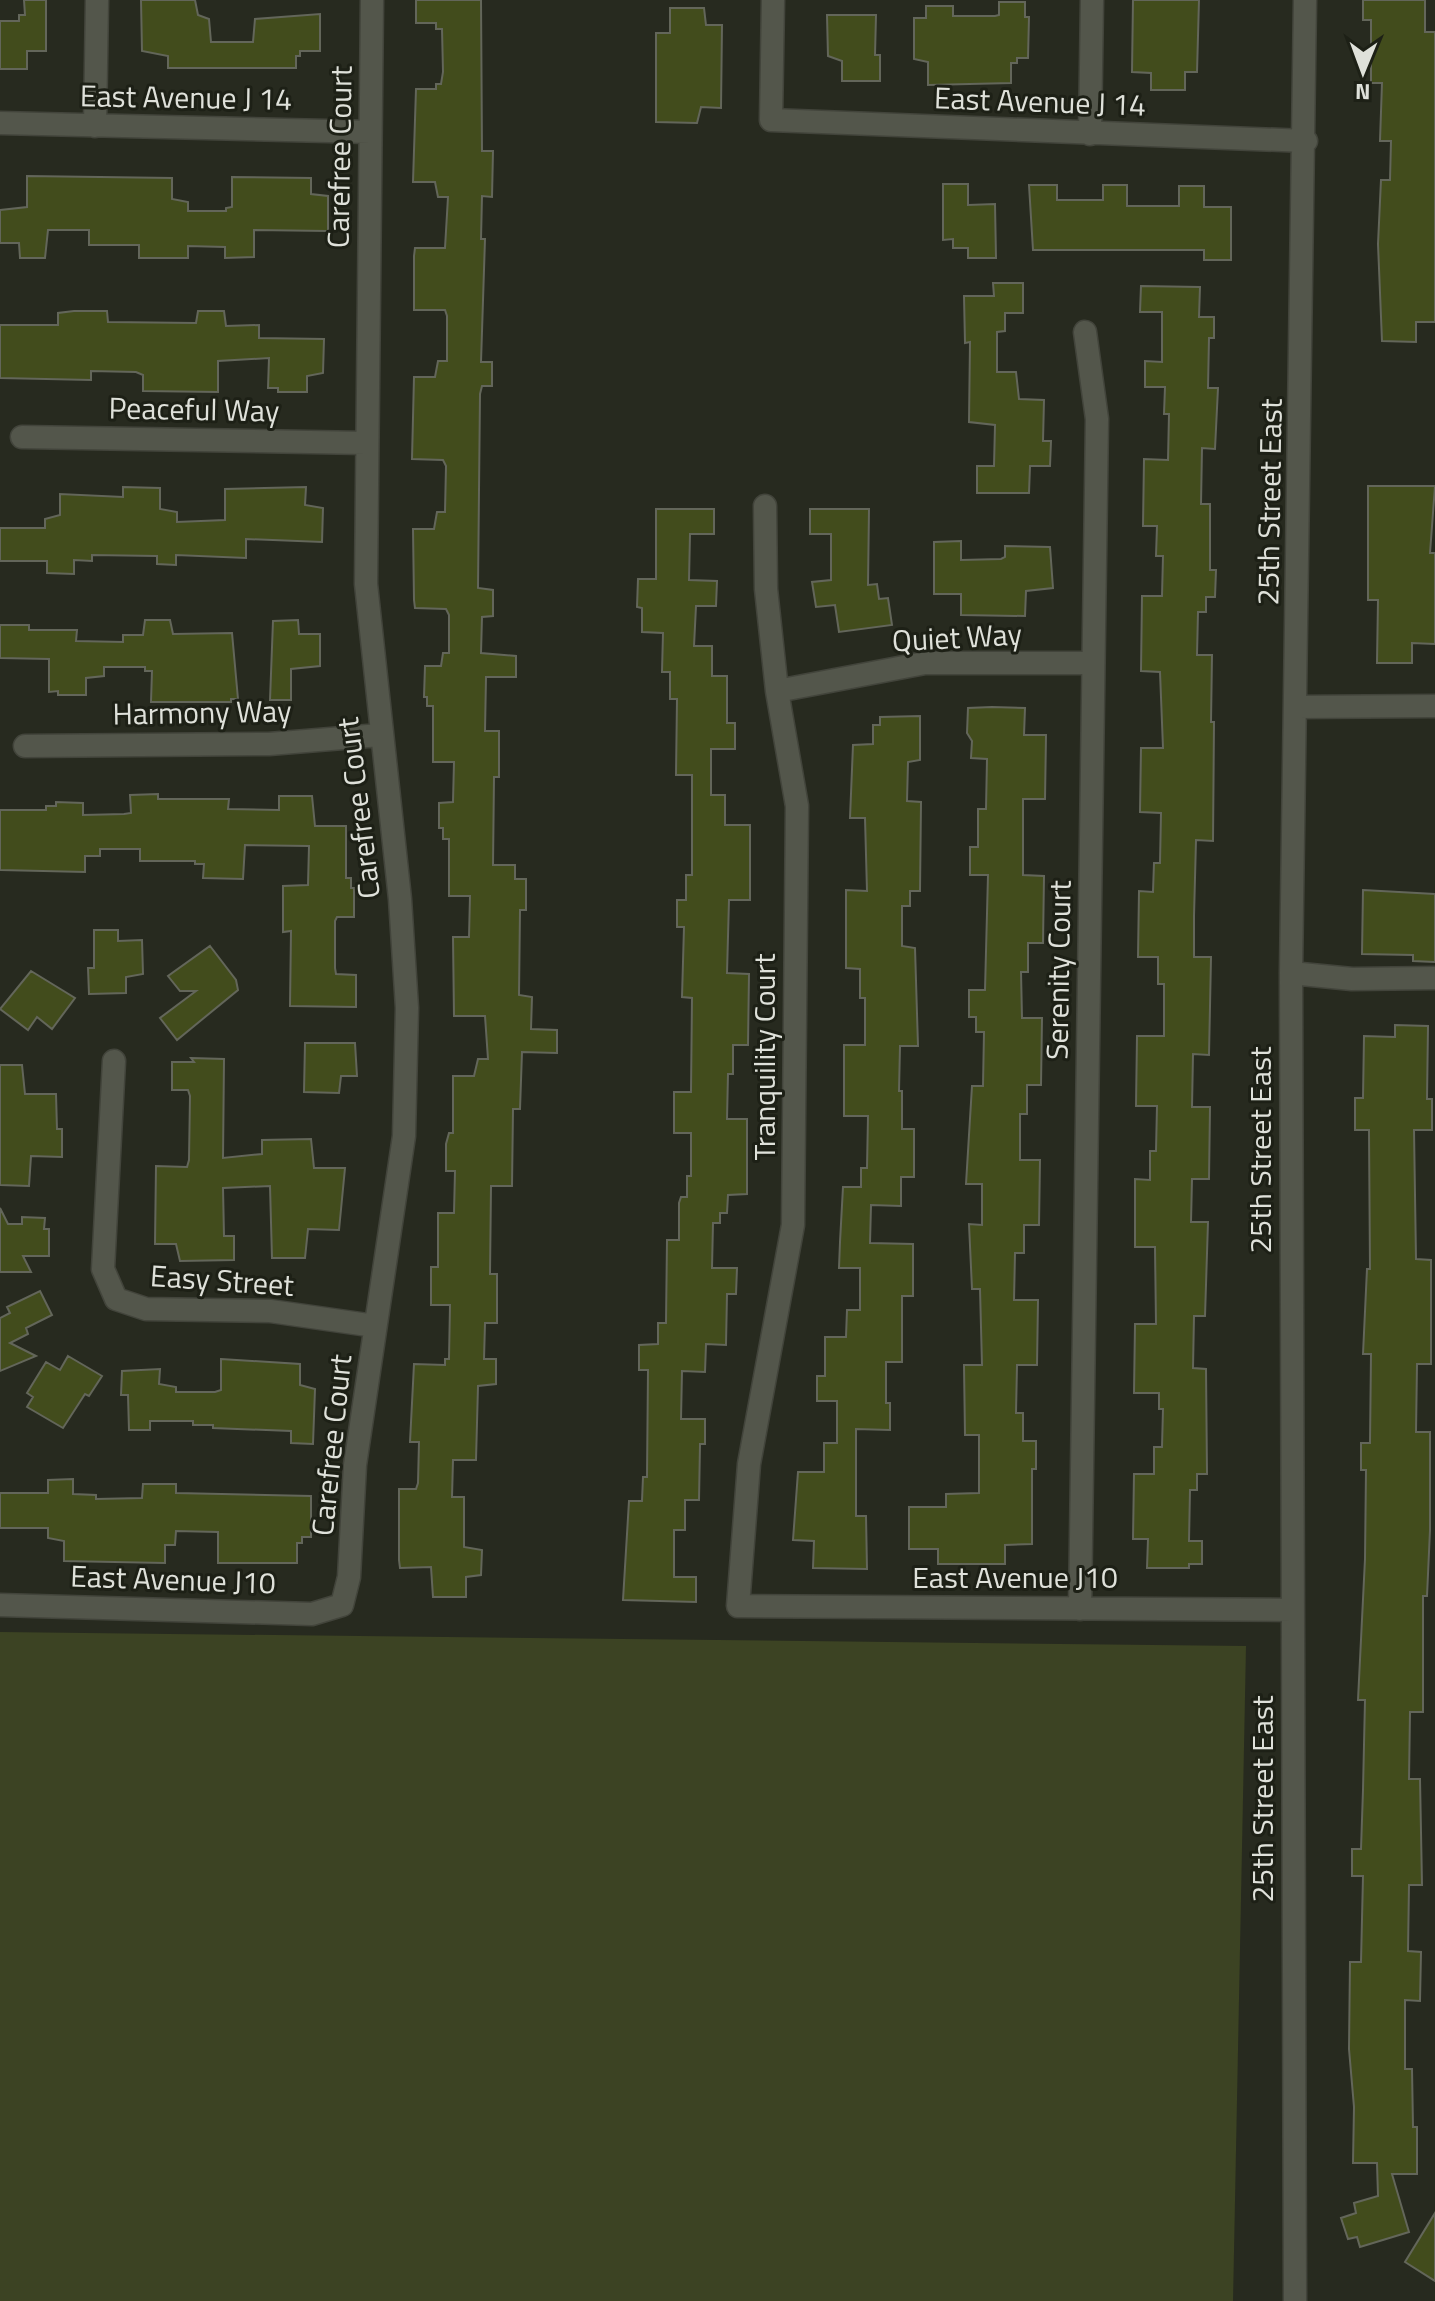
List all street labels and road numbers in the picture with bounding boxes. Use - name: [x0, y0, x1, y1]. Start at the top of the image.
- street label: Carefree Court: [314, 65, 364, 248]
- street label: East Avenue J 14: [80, 72, 292, 122]
- street label: East Avenue J 14: [933, 74, 1147, 128]
- street label: Peaceful Way: [108, 385, 280, 433]
- street label: 25th Street East: [1244, 398, 1294, 606]
- street label: Quiet Way: [891, 611, 1023, 663]
- street label: Harmony Way: [112, 687, 292, 737]
- street label: Carefree Court: [324, 714, 392, 901]
- street label: Serenity Court: [1033, 879, 1083, 1060]
- street label: Tranquility Court: [741, 953, 787, 1160]
- street label: 25th Street East: [1237, 1046, 1283, 1253]
- street label: Easy Street: [149, 1252, 296, 1308]
- street label: Carefree Court: [299, 1351, 363, 1538]
- street label: East Avenue J10: [70, 1552, 276, 1606]
- street label: East Avenue J10: [912, 1554, 1118, 1600]
- street label: 25th Street East: [1239, 1695, 1285, 1902]

